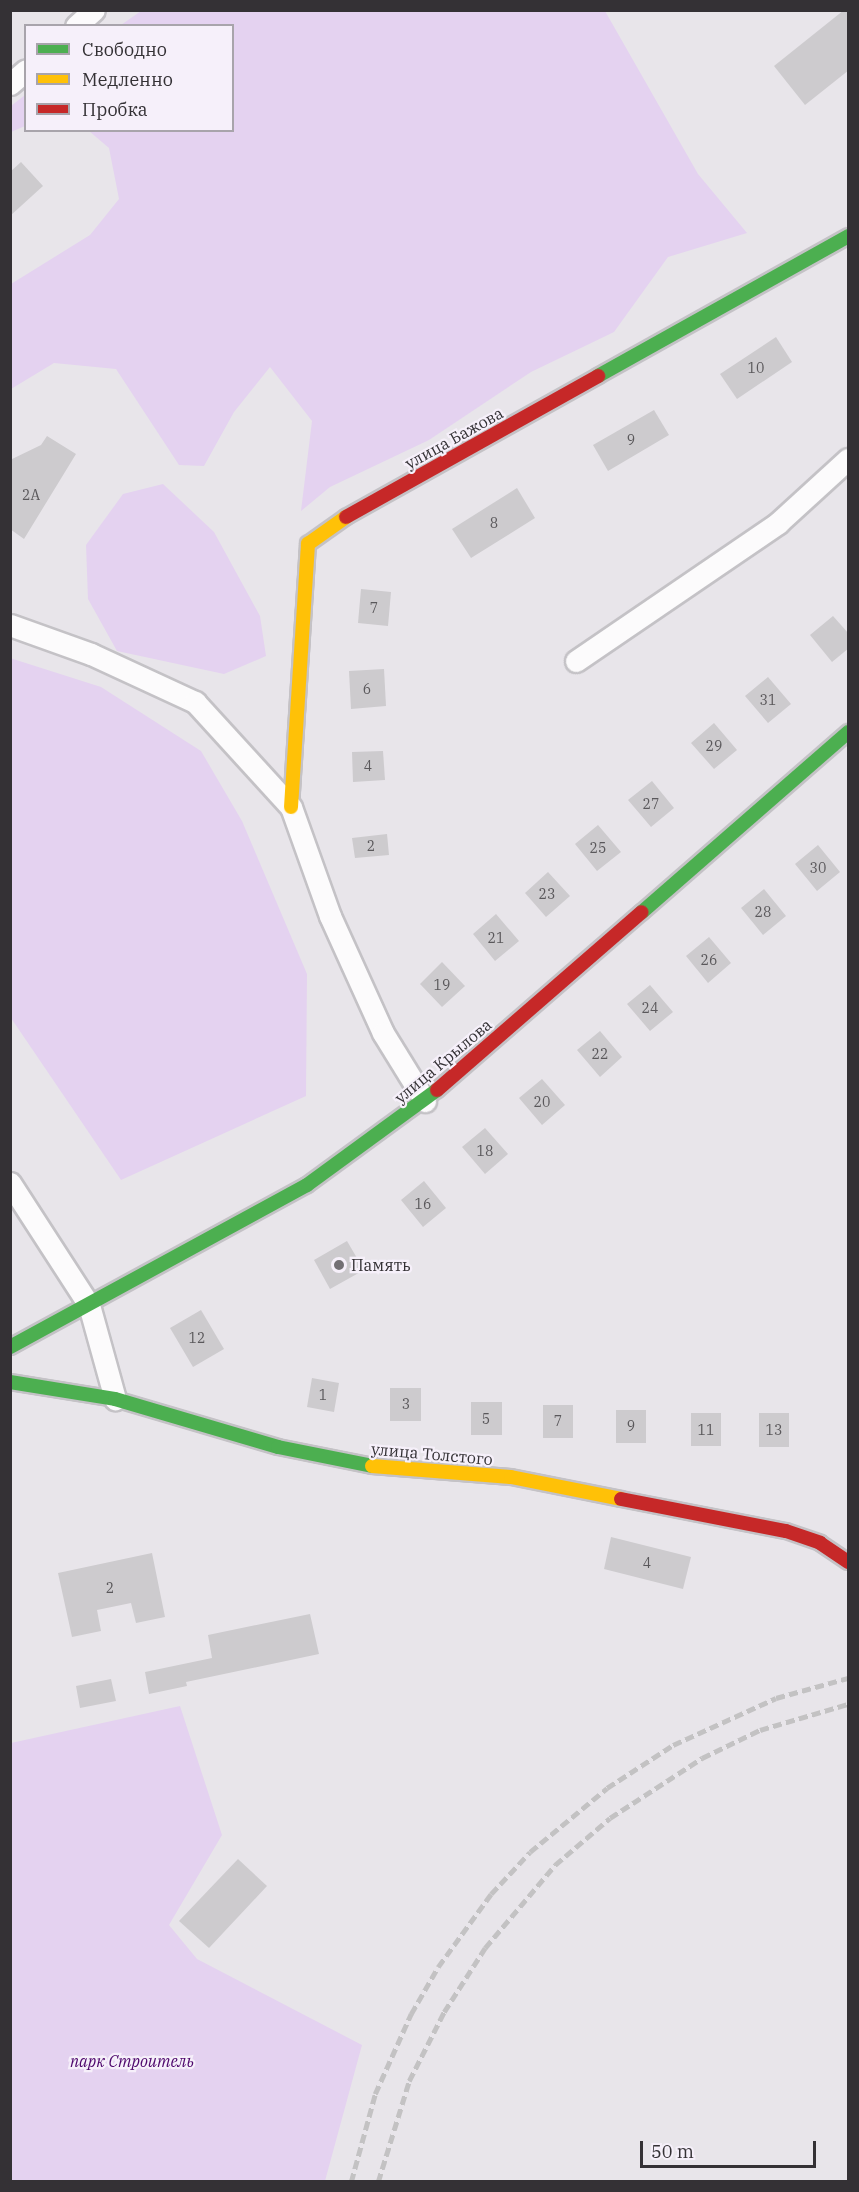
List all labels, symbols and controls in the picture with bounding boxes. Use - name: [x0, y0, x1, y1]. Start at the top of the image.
- legend: [24, 24, 234, 132]
- text: Свободно: [82, 38, 167, 61]
- text: Медленно: [82, 68, 173, 91]
- text: Пробка: [82, 98, 148, 121]
- house number: 10: [748, 360, 764, 376]
- street label: улица Бажова: [402, 403, 506, 473]
- house number: 9: [627, 432, 635, 448]
- house number: 2А: [22, 487, 40, 503]
- house number: 8: [490, 515, 498, 531]
- house number: 7: [370, 600, 378, 616]
- house number: 6: [363, 681, 371, 697]
- house number: 31: [760, 692, 776, 708]
- house number: 29: [706, 738, 722, 754]
- house number: 4: [364, 758, 372, 774]
- house number: 27: [643, 796, 659, 812]
- house number: 2: [367, 838, 375, 854]
- house number: 25: [590, 840, 606, 856]
- house number: 30: [810, 860, 826, 876]
- house number: 23: [539, 886, 555, 902]
- house number: 28: [755, 904, 771, 920]
- house number: 21: [488, 930, 504, 946]
- house number: 26: [701, 952, 717, 968]
- house number: 19: [434, 977, 450, 993]
- house number: 24: [642, 1000, 658, 1016]
- street label: улица Крылова: [390, 1015, 496, 1107]
- house number: 22: [592, 1046, 608, 1062]
- house number: 20: [534, 1094, 550, 1110]
- house number: 18: [477, 1143, 493, 1159]
- house number: 16: [415, 1196, 431, 1212]
- place label: Память: [351, 1255, 411, 1275]
- marker: Память: [332, 1258, 346, 1272]
- house number: 12: [189, 1330, 205, 1346]
- house number: 1: [319, 1387, 327, 1403]
- house number: 3: [402, 1396, 410, 1412]
- house number: 5: [482, 1411, 490, 1427]
- house number: 7: [554, 1413, 562, 1429]
- house number: 9: [627, 1418, 635, 1434]
- house number: 11: [698, 1422, 714, 1438]
- house number: 13: [766, 1422, 782, 1438]
- street label: улица Толстого: [370, 1439, 494, 1469]
- house number: 4: [643, 1555, 651, 1571]
- house number: 2: [106, 1580, 114, 1596]
- park label: парк Строитель: [70, 2051, 194, 2071]
- scale bar: [643, 2129, 818, 2167]
- text: 50 m: [651, 2140, 694, 2163]

